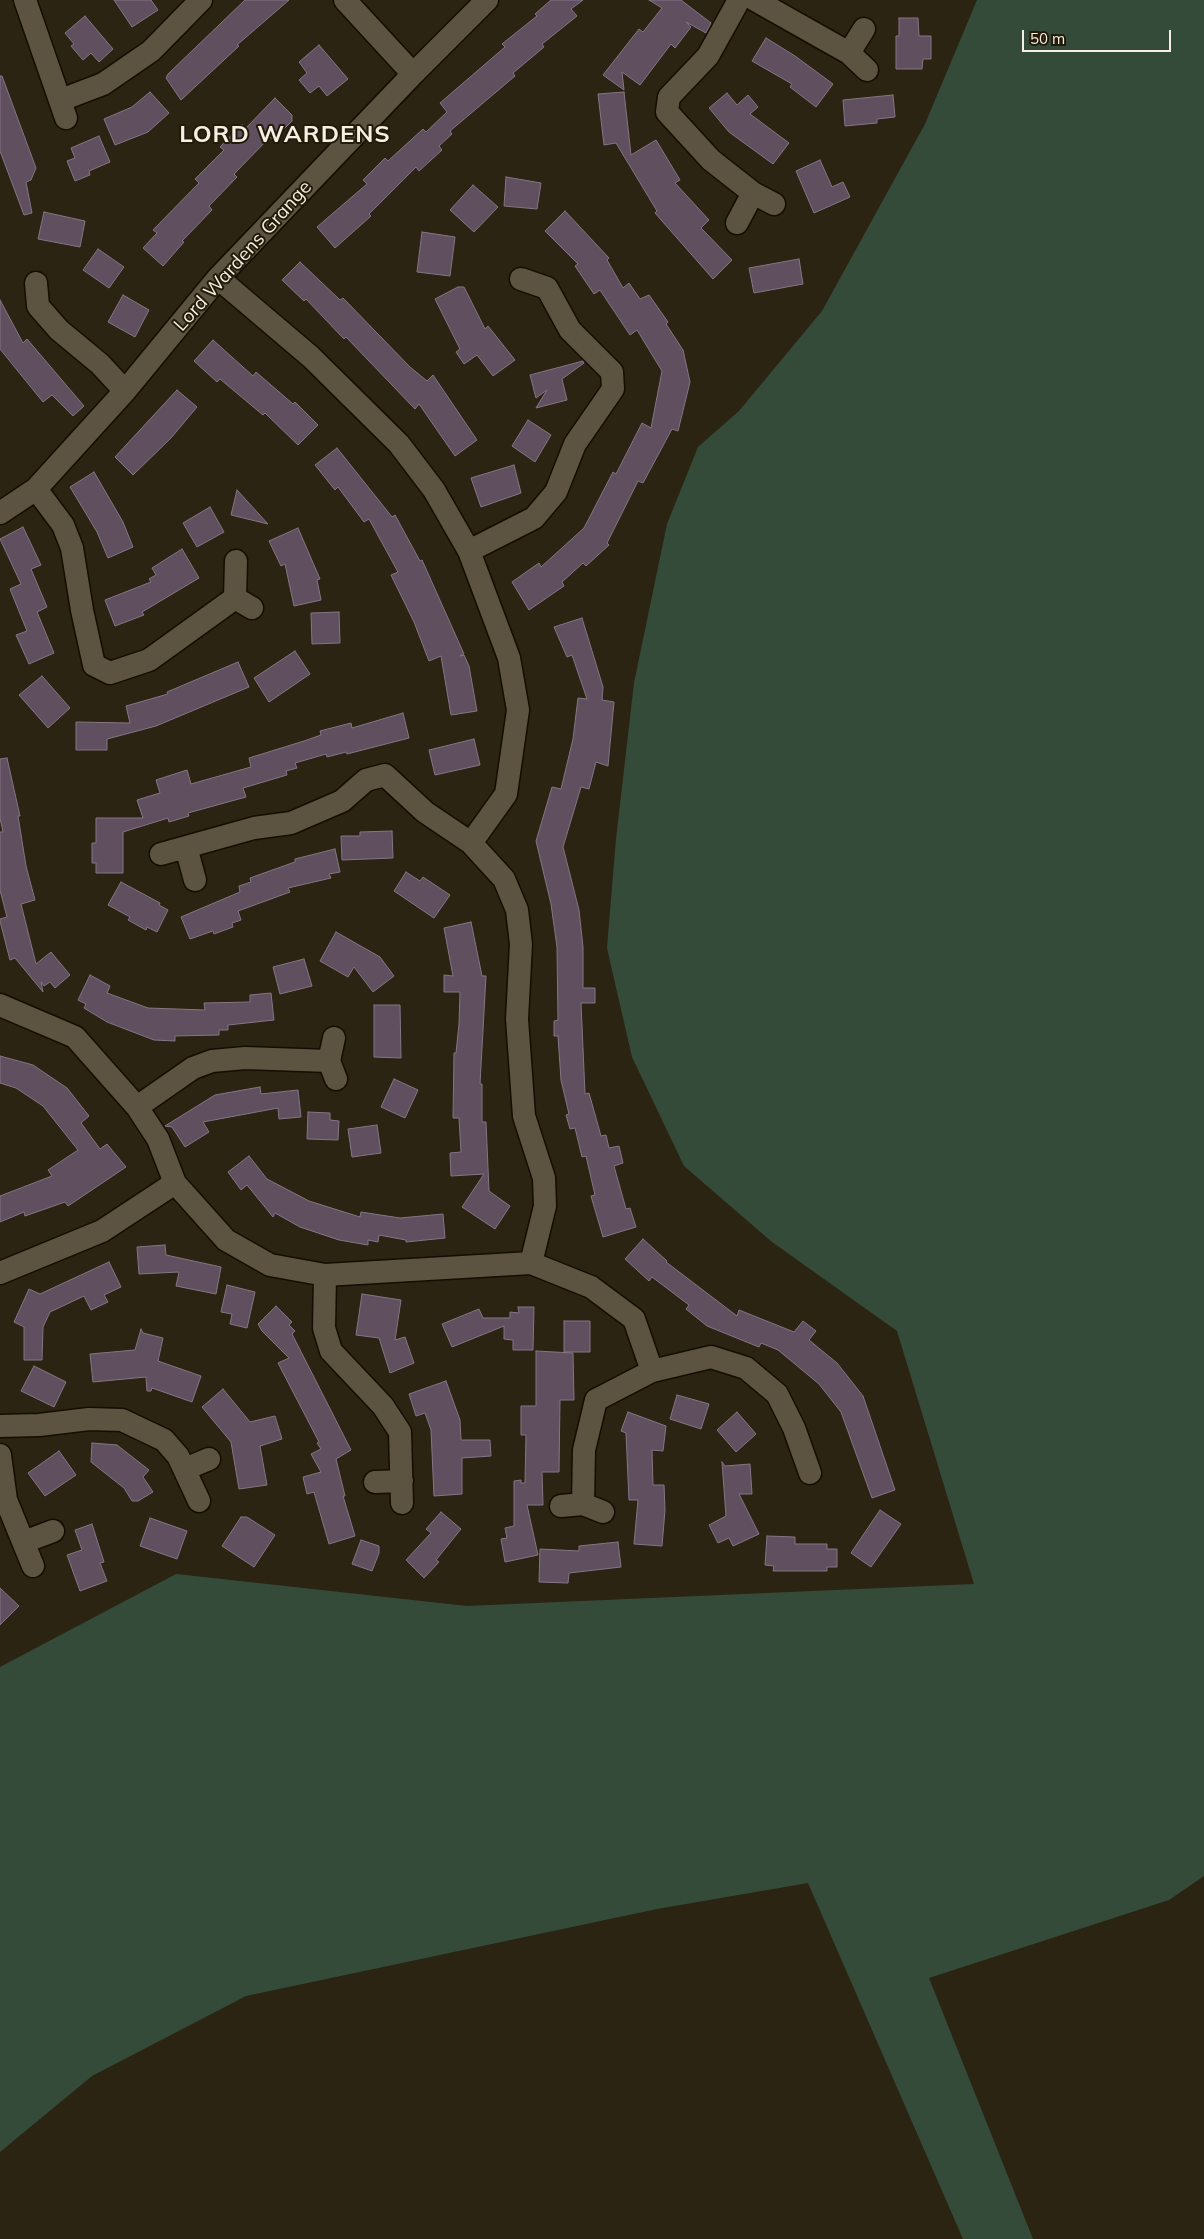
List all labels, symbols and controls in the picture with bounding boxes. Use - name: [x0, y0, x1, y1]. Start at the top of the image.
- scale bar: [1024, 20, 1173, 52]
- text: 50 m: [1030, 29, 1065, 48]
- district label: LORD WARDENS: [178, 121, 392, 149]
- street label: Lord Wardens Grange: [169, 176, 317, 336]

